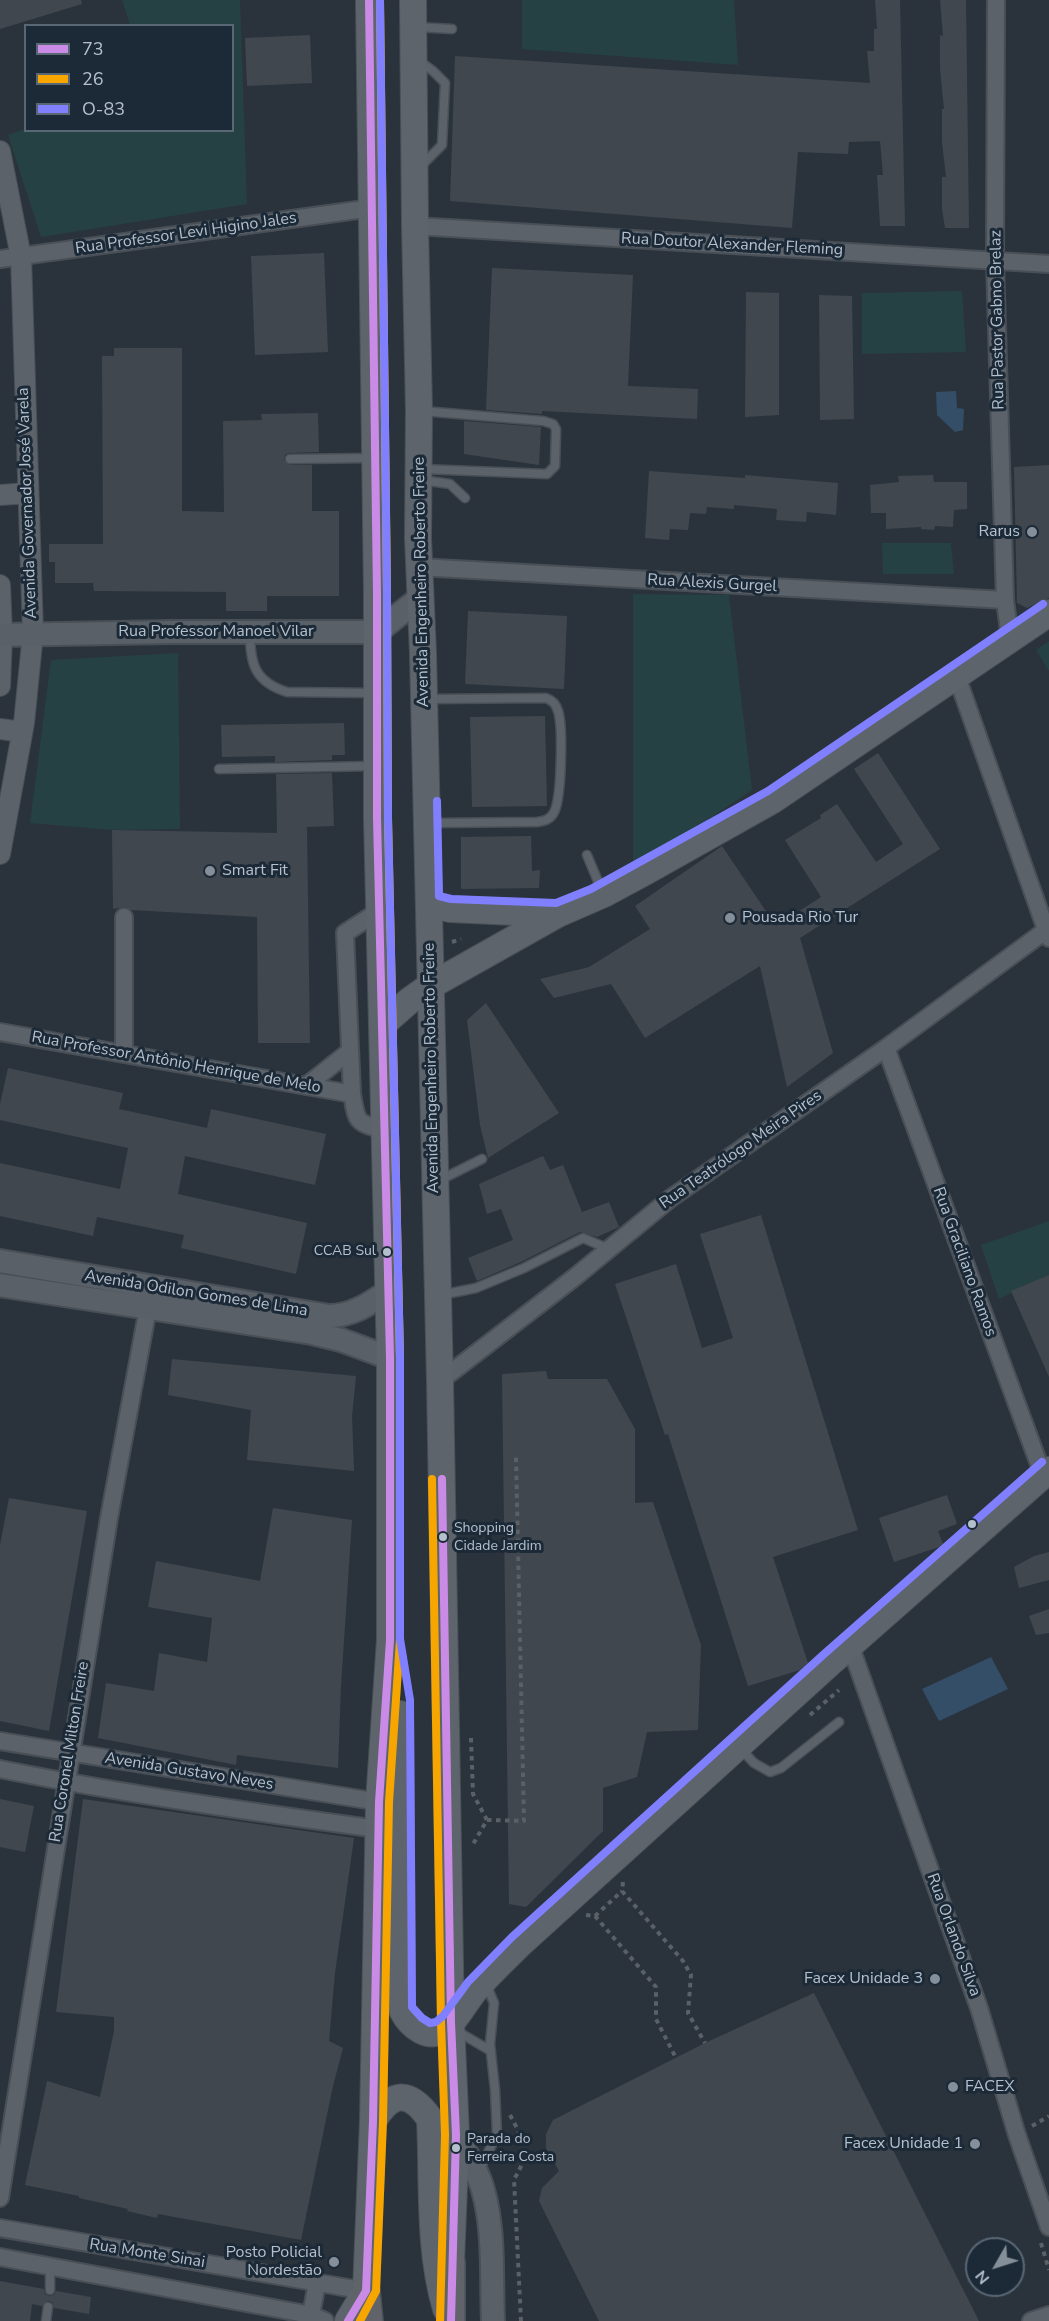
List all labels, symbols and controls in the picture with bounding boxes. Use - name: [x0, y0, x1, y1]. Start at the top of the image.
- legend: [24, 24, 234, 132]
- text: 73: [82, 37, 104, 61]
- text: 26: [82, 67, 104, 91]
- text: O-83: [82, 97, 125, 121]
- street label: Rua Professor Levi Higino Jales: [74, 209, 298, 259]
- street label: Rua Doutor Alexander Fleming: [620, 230, 844, 260]
- street label: Rua Pastor Gabno Brelaz: [987, 230, 1009, 410]
- street label: Avenida Governador José Varela: [14, 387, 42, 619]
- street label: Avenida Engenheiro Roberto Freire: [410, 457, 434, 707]
- place label: Rarus: [978, 522, 1020, 542]
- marker: Rarus: [1025, 525, 1039, 539]
- street label: Rua Alexis Gurgel: [647, 571, 777, 597]
- street label: Rua Professor Manoel Vilar: [118, 622, 314, 642]
- place label: Smart Fit: [222, 861, 288, 881]
- marker: Smart Fit: [203, 864, 217, 878]
- place label: Pousada Rio Tur: [742, 908, 858, 928]
- marker: Pousada Rio Tur: [723, 911, 737, 925]
- street label: Avenida Engenheiro Roberto Freire: [420, 943, 444, 1193]
- street label: Rua Professor Antônio Henrique de Melo: [30, 1028, 322, 1098]
- street label: Rua Teatrólogo Meira Pires: [656, 1087, 826, 1213]
- street label: Rua Graciliano Ramos: [928, 1185, 1000, 1339]
- place label: CCAB Sul: [314, 1244, 376, 1260]
- marker: CCAB Sul: [381, 1246, 393, 1258]
- street label: Avenida Odilon Gomes de Lima: [83, 1267, 309, 1321]
- unlabelled marker: [966, 1518, 978, 1530]
- place label: Shopping Cidade Jardim: [454, 1521, 542, 1554]
- marker: Shopping Cidade Jardim: [437, 1531, 449, 1543]
- street label: Rua Coronel Milton Freire: [46, 1660, 94, 1844]
- street label: Avenida Gustavo Neves: [103, 1749, 275, 1795]
- street label: Rua Orlando Silva: [922, 1871, 984, 1999]
- place label: Facex Unidade 3: [804, 1969, 923, 1989]
- marker: Facex Unidade 3: [928, 1972, 942, 1986]
- place label: FACEX: [965, 2077, 1015, 2097]
- marker: FACEX: [946, 2080, 960, 2094]
- place label: Parada do Ferreira Costa: [467, 2132, 554, 2164]
- place label: Facex Unidade 1: [844, 2134, 963, 2154]
- marker: Facex Unidade 1: [968, 2137, 982, 2151]
- marker: Parada do Ferreira Costa: [450, 2142, 462, 2154]
- street label: Rua Monte Sinai: [88, 2235, 206, 2273]
- north arrow: [965, 2237, 1025, 2297]
- place label: Posto Policial Nordestão: [226, 2243, 322, 2281]
- marker: Posto Policial Nordestão: [327, 2255, 341, 2269]
- text: N: [970, 2265, 995, 2289]

